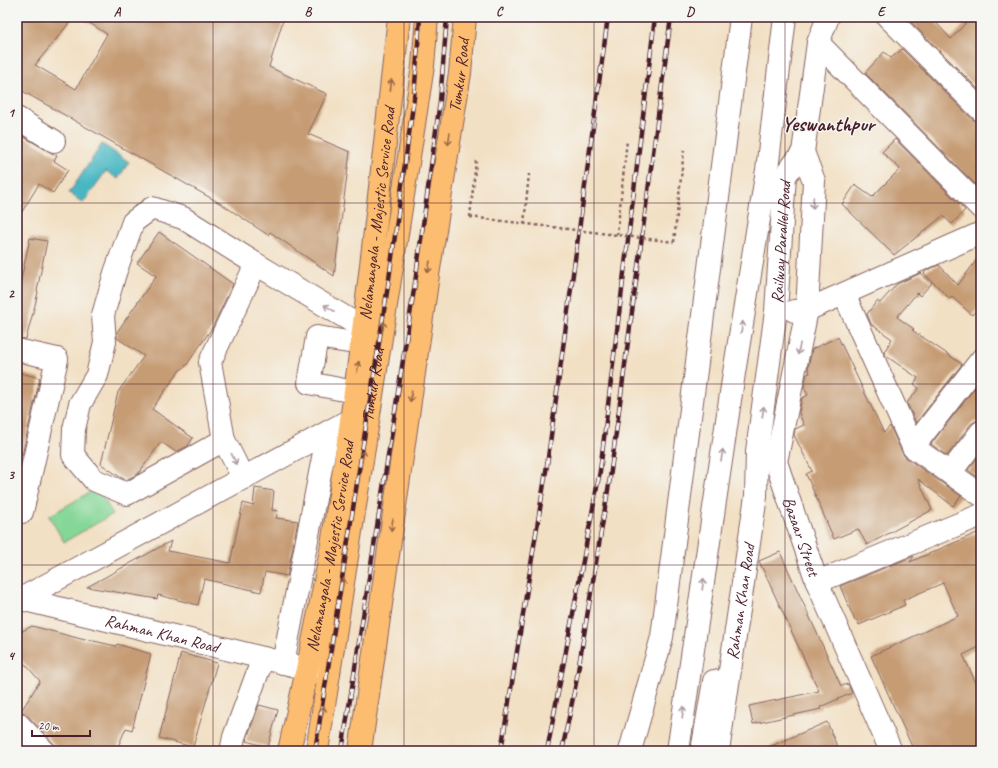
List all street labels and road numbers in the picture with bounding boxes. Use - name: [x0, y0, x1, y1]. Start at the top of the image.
- street label: Tumkur Road: [443, 35, 474, 113]
- street label: Nelamangala - Majestic Service Road: [354, 103, 400, 321]
- street label: Railway Parallel Road: [766, 177, 795, 304]
- street label: Tumkur Road: [356, 344, 389, 423]
- street label: Nelamangala - Majestic Service Road: [301, 436, 359, 654]
- street label: Bazaar Street: [778, 494, 825, 581]
- street label: Rahman Khan Road: [721, 540, 760, 661]
- street label: Rahman Khan Road: [103, 609, 223, 658]

